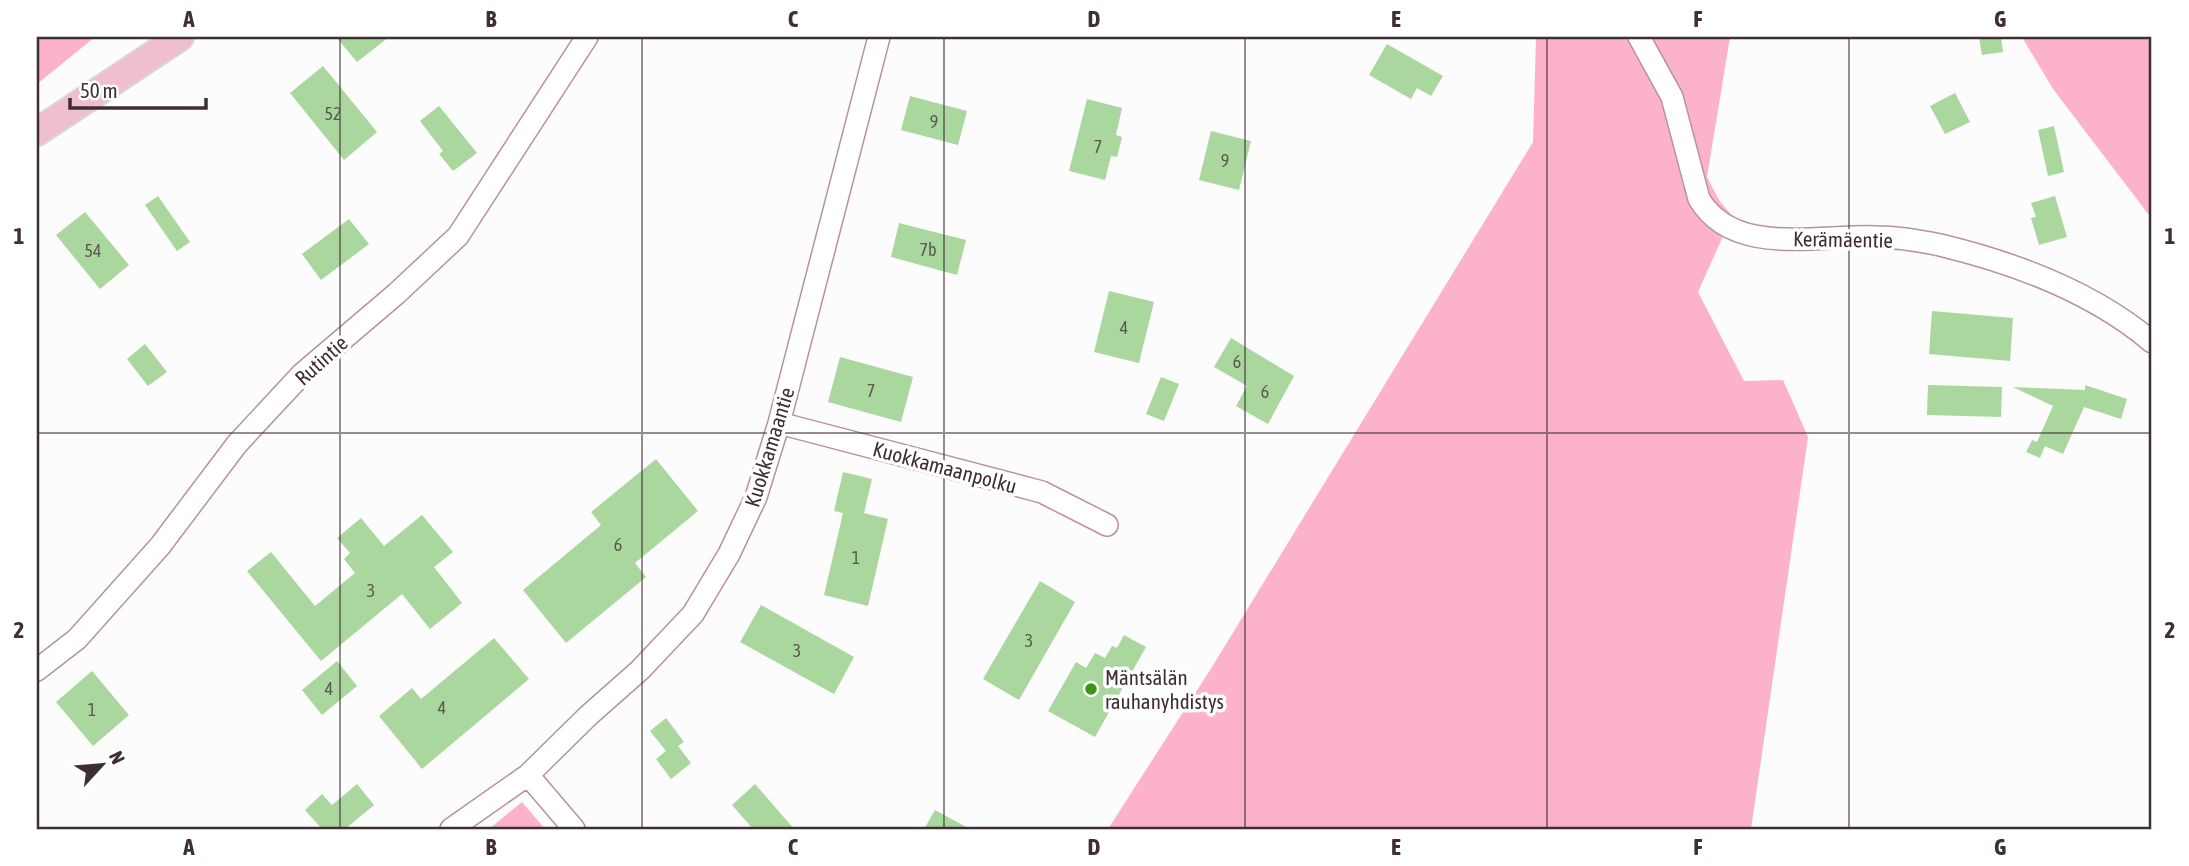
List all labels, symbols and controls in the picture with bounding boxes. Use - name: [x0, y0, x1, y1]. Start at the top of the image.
- text: A: [182, 6, 195, 32]
- text: B: [486, 6, 497, 32]
- text: C: [788, 6, 799, 32]
- text: D: [1088, 6, 1101, 32]
- text: E: [1391, 6, 1401, 32]
- text: F: [1693, 6, 1703, 32]
- text: G: [1994, 6, 2006, 32]
- scale bar: [70, 66, 206, 110]
- text: 50 m: [80, 78, 118, 102]
- house number: 52: [325, 103, 341, 124]
- house number: 9: [930, 111, 938, 132]
- house number: 7: [1094, 136, 1102, 157]
- house number: 9: [1221, 150, 1229, 171]
- text: 1: [14, 223, 25, 249]
- text: 1: [2165, 223, 2176, 249]
- street label: Kerämäentie: [1793, 226, 1893, 252]
- house number: 7b: [920, 239, 937, 260]
- house number: 54: [85, 240, 101, 261]
- house number: 4: [1120, 317, 1128, 338]
- street label: Rutintie: [290, 330, 352, 390]
- house number: 6: [1233, 351, 1241, 372]
- house number: 7: [867, 380, 875, 401]
- house number: 6: [1261, 381, 1269, 402]
- street label: Kuokkamaantie: [739, 384, 799, 510]
- street label: Kuokkamaanpolku: [870, 436, 1020, 498]
- house number: 6: [614, 534, 622, 555]
- house number: 1: [852, 547, 860, 568]
- house number: 3: [367, 580, 375, 601]
- text: 2: [14, 617, 24, 643]
- text: 2: [2165, 617, 2175, 643]
- house number: 3: [1025, 630, 1033, 651]
- house number: 3: [793, 640, 801, 661]
- place label: Mäntsälän rauhanyhdistys: [1105, 665, 1224, 713]
- house number: 4: [325, 678, 333, 699]
- marker: Mäntsälän rauhanyhdistys: [1083, 681, 1099, 697]
- house number: 4: [438, 697, 446, 718]
- house number: 1: [88, 699, 96, 720]
- north arrow: [66, 730, 136, 800]
- text: N: [105, 748, 130, 767]
- text: A: [182, 834, 195, 860]
- text: B: [486, 834, 497, 860]
- text: C: [788, 834, 799, 860]
- text: D: [1088, 834, 1101, 860]
- text: E: [1391, 834, 1401, 860]
- text: F: [1693, 834, 1703, 860]
- text: G: [1994, 834, 2006, 860]

